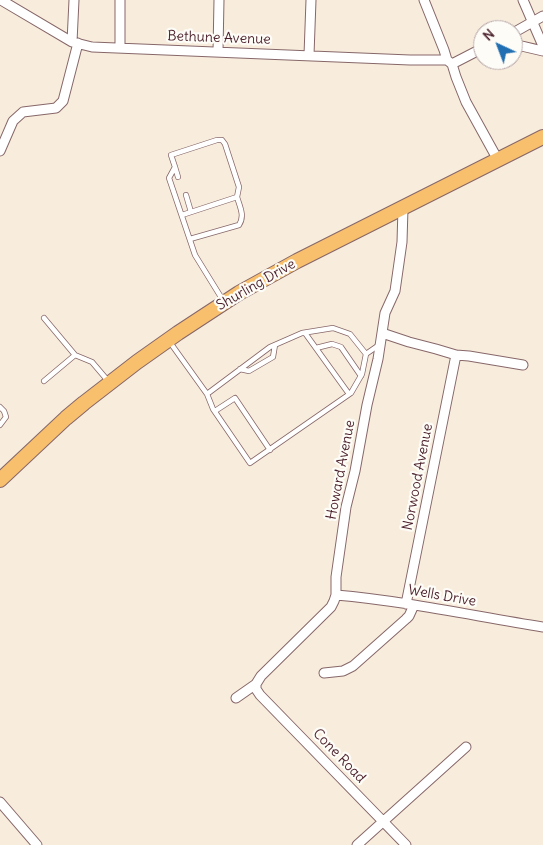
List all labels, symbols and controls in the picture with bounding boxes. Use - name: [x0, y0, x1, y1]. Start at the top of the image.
- north arrow: [473, 20, 523, 70]
- text: N: [479, 25, 498, 45]
- street label: Bethune Avenue: [167, 28, 271, 48]
- street label: Shurling Drive: [214, 256, 298, 314]
- street label: Howard Avenue: [323, 419, 359, 521]
- street label: Norwood Avenue: [399, 422, 437, 532]
- street label: Wells Drive: [407, 582, 477, 610]
- street label: Cone Road: [309, 725, 369, 787]

